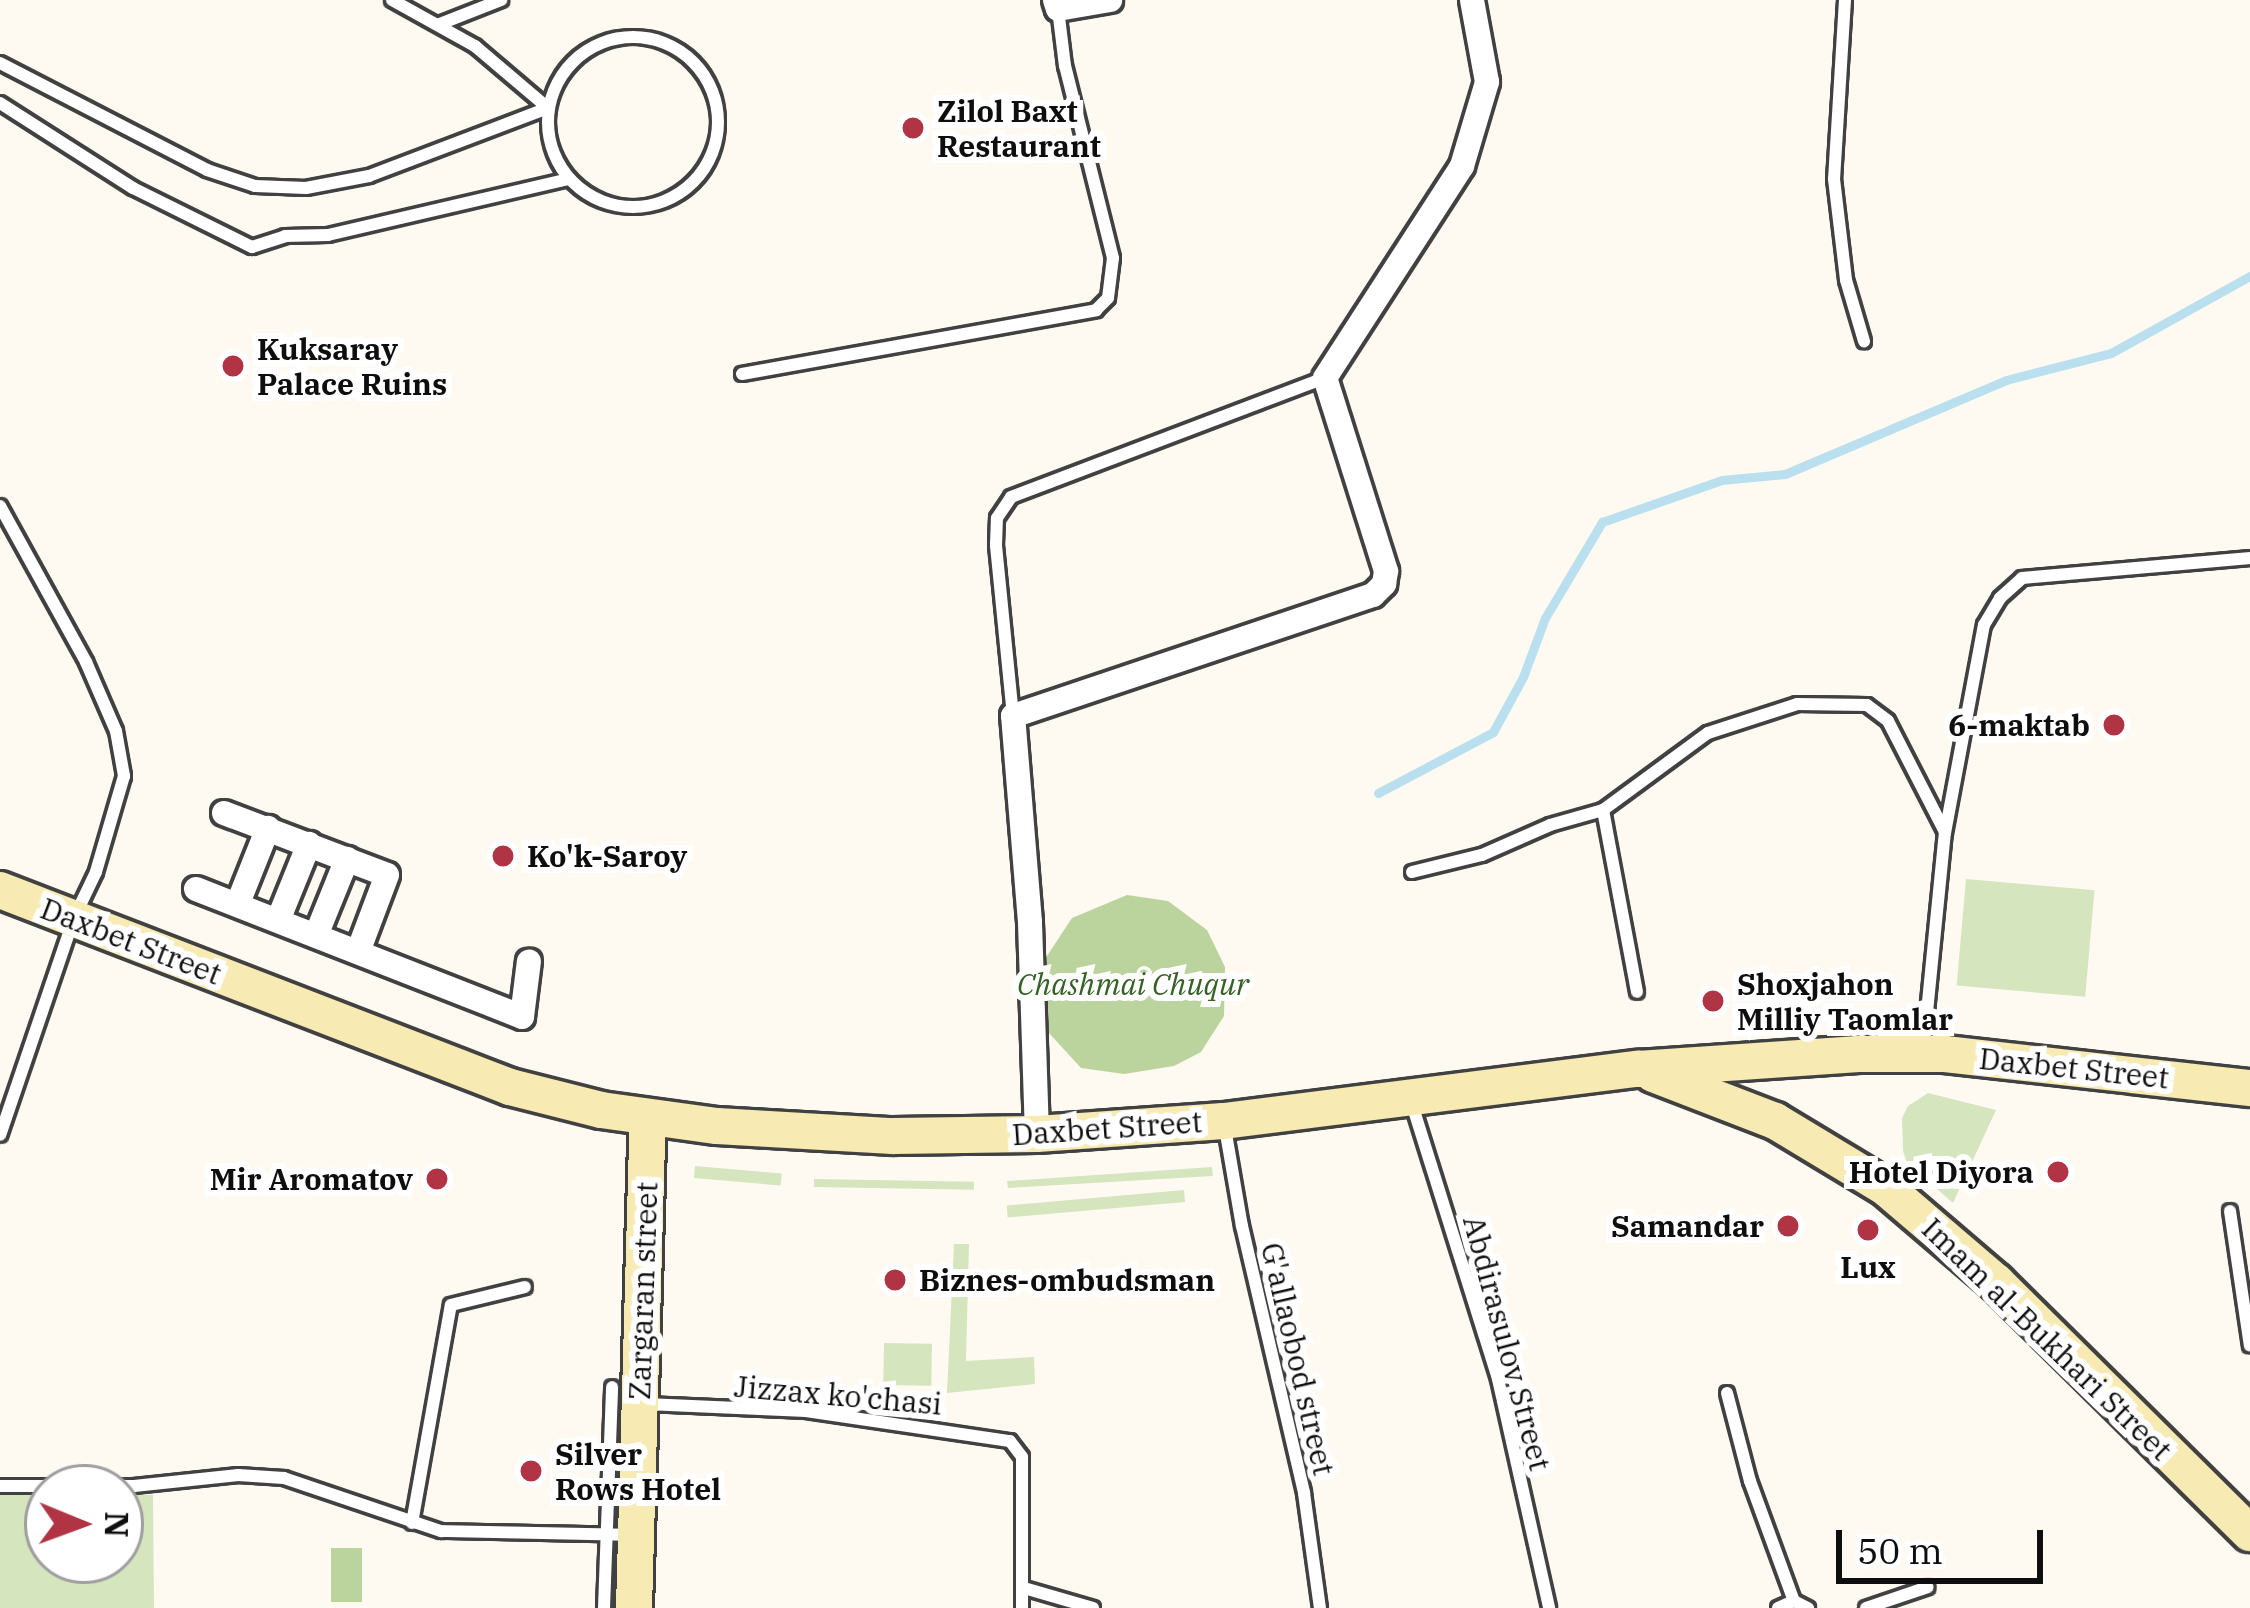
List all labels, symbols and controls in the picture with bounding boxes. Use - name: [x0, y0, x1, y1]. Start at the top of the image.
- place label: Zilol Baxt Restaurant: [937, 93, 1101, 164]
- marker: Zilol Baxt Restaurant: [900, 115, 926, 141]
- place label: Kuksaray Palace Ruins: [257, 331, 447, 401]
- marker: Kuksaray Palace Ruins: [220, 353, 246, 379]
- place label: 6-maktab: [1948, 707, 2090, 743]
- marker: 6-maktab: [2101, 712, 2127, 738]
- place label: Ko'k-Saroy: [527, 838, 687, 874]
- marker: Ko'k-Saroy: [490, 843, 516, 869]
- street label: Daxbet Street: [36, 890, 226, 992]
- park label: Chashmai Chuqur: [1017, 966, 1249, 1002]
- place label: Shoxjahon Milliy Taomlar: [1737, 966, 1953, 1036]
- marker: Shoxjahon Milliy Taomlar: [1700, 988, 1726, 1014]
- street label: Daxbet Street: [1977, 1040, 2171, 1096]
- street label: Daxbet Street: [1011, 1103, 1203, 1153]
- place label: Hotel Diyora: [1849, 1154, 2034, 1190]
- marker: Hotel Diyora: [2045, 1159, 2071, 1185]
- place label: Mir Aromatov: [210, 1161, 413, 1197]
- marker: Mir Aromatov: [424, 1166, 450, 1192]
- street label: Zargaran street: [621, 1181, 665, 1401]
- place label: Samandar: [1611, 1208, 1764, 1244]
- street label: Imam al-Bukhari Street: [1915, 1210, 2179, 1468]
- street label: Abdirasulov Street: [1456, 1212, 1558, 1474]
- marker: Samandar: [1775, 1213, 1801, 1239]
- marker: Lux: [1855, 1217, 1881, 1243]
- street label: G'allaobod street: [1254, 1239, 1342, 1479]
- place label: Lux: [1840, 1249, 1896, 1285]
- place label: Biznes-ombudsman: [919, 1262, 1215, 1298]
- marker: Biznes-ombudsman: [882, 1267, 908, 1293]
- street label: Jizzax ko'chasi: [733, 1368, 943, 1422]
- place label: Silver Rows Hotel: [555, 1436, 721, 1506]
- marker: Silver Rows Hotel: [518, 1458, 544, 1484]
- north arrow: [24, 1464, 144, 1584]
- scale bar: [1842, 1506, 2049, 1580]
- text: N: [96, 1511, 139, 1538]
- text: 50 m: [1857, 1527, 1943, 1574]

